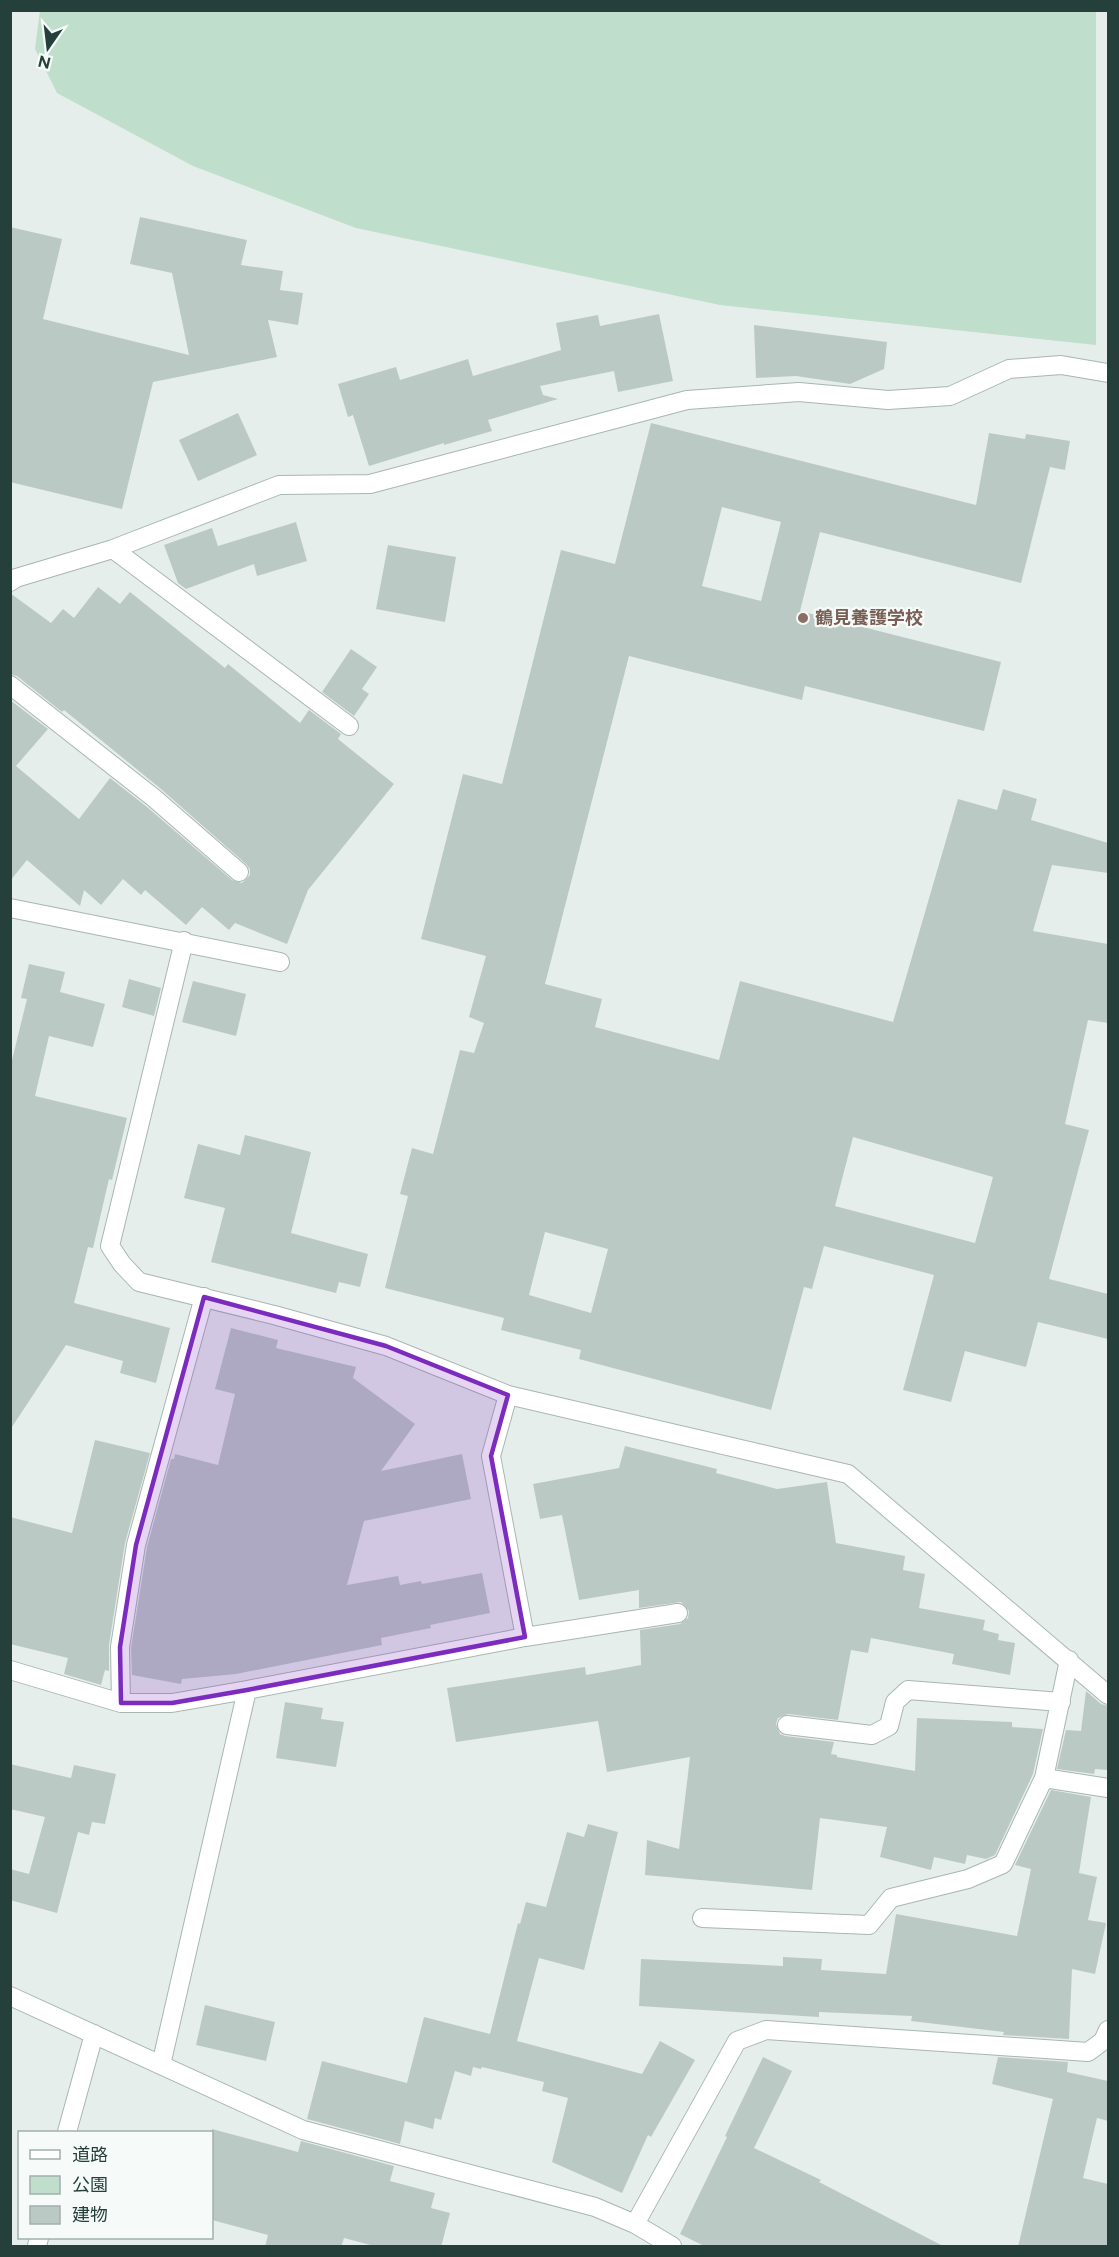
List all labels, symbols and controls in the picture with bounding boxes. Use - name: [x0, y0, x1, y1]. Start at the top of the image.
- north arrow: [18, 18, 78, 78]
- text: N: [36, 51, 53, 73]
- place label: 鶴見養護学校: [815, 607, 923, 629]
- marker: 鶴見養護学校: [796, 611, 810, 625]
- legend: [18, 2131, 213, 2239]
- text: 道路: [72, 2144, 108, 2166]
- text: 公園: [72, 2174, 108, 2196]
- text: 建物: [72, 2204, 108, 2226]

